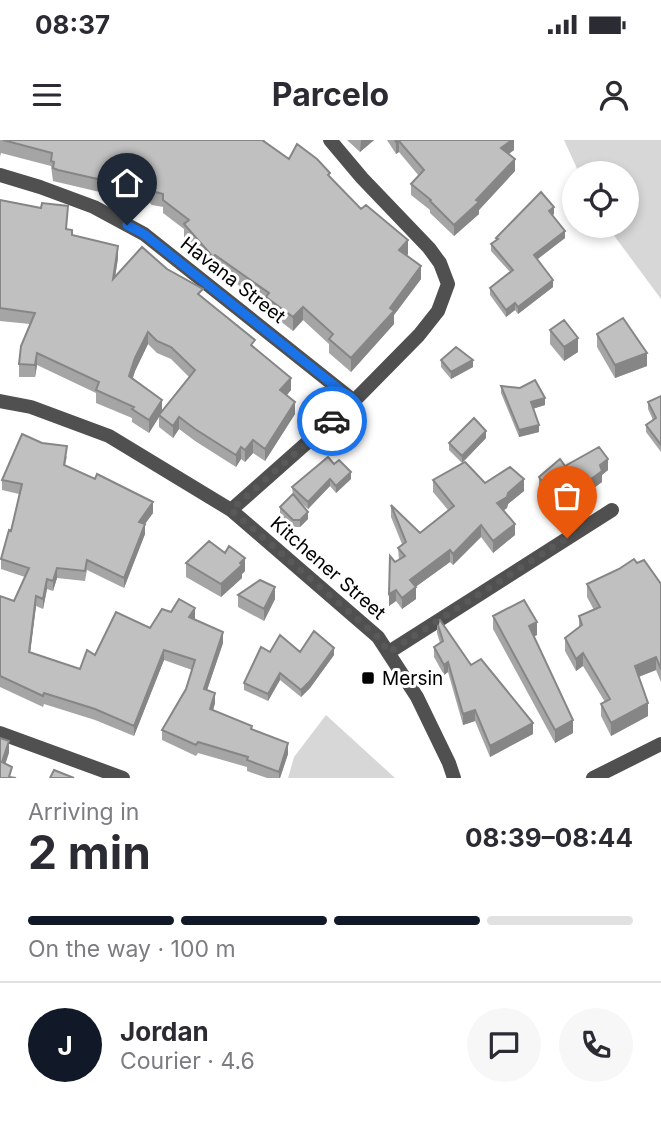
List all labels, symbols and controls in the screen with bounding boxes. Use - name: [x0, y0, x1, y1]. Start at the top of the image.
- text: 08:37: [35, 9, 110, 40]
- text: Parcelo: [272, 75, 389, 114]
- icon: menu: [28, 76, 66, 114]
- icon: person: [595, 76, 633, 114]
- pin: [97, 153, 157, 225]
- map controls: [562, 161, 639, 238]
- button: locate: [562, 161, 639, 238]
- icon: home: [108, 164, 146, 202]
- street label: Havana Street: [176, 232, 290, 328]
- courier: [297, 386, 367, 456]
- icon: car: [313, 402, 351, 440]
- pin: [537, 466, 597, 538]
- icon: bag: [548, 477, 586, 515]
- street label: Kitchener Street: [266, 512, 390, 624]
- place label: Mersin: [382, 667, 443, 690]
- marker: Mersin: [360, 670, 376, 686]
- text: Arriving in: [28, 798, 139, 826]
- text: 08:39–08:44: [465, 822, 633, 853]
- text: 2 min: [28, 824, 151, 880]
- text: On the way · 100 m: [28, 935, 236, 963]
- button: chat: [467, 1008, 541, 1082]
- button: phone: [559, 1008, 633, 1082]
- text: Jordan: [120, 1016, 209, 1047]
- text: J: [57, 1030, 73, 1061]
- text: Courier · 4.6: [120, 1047, 255, 1075]

